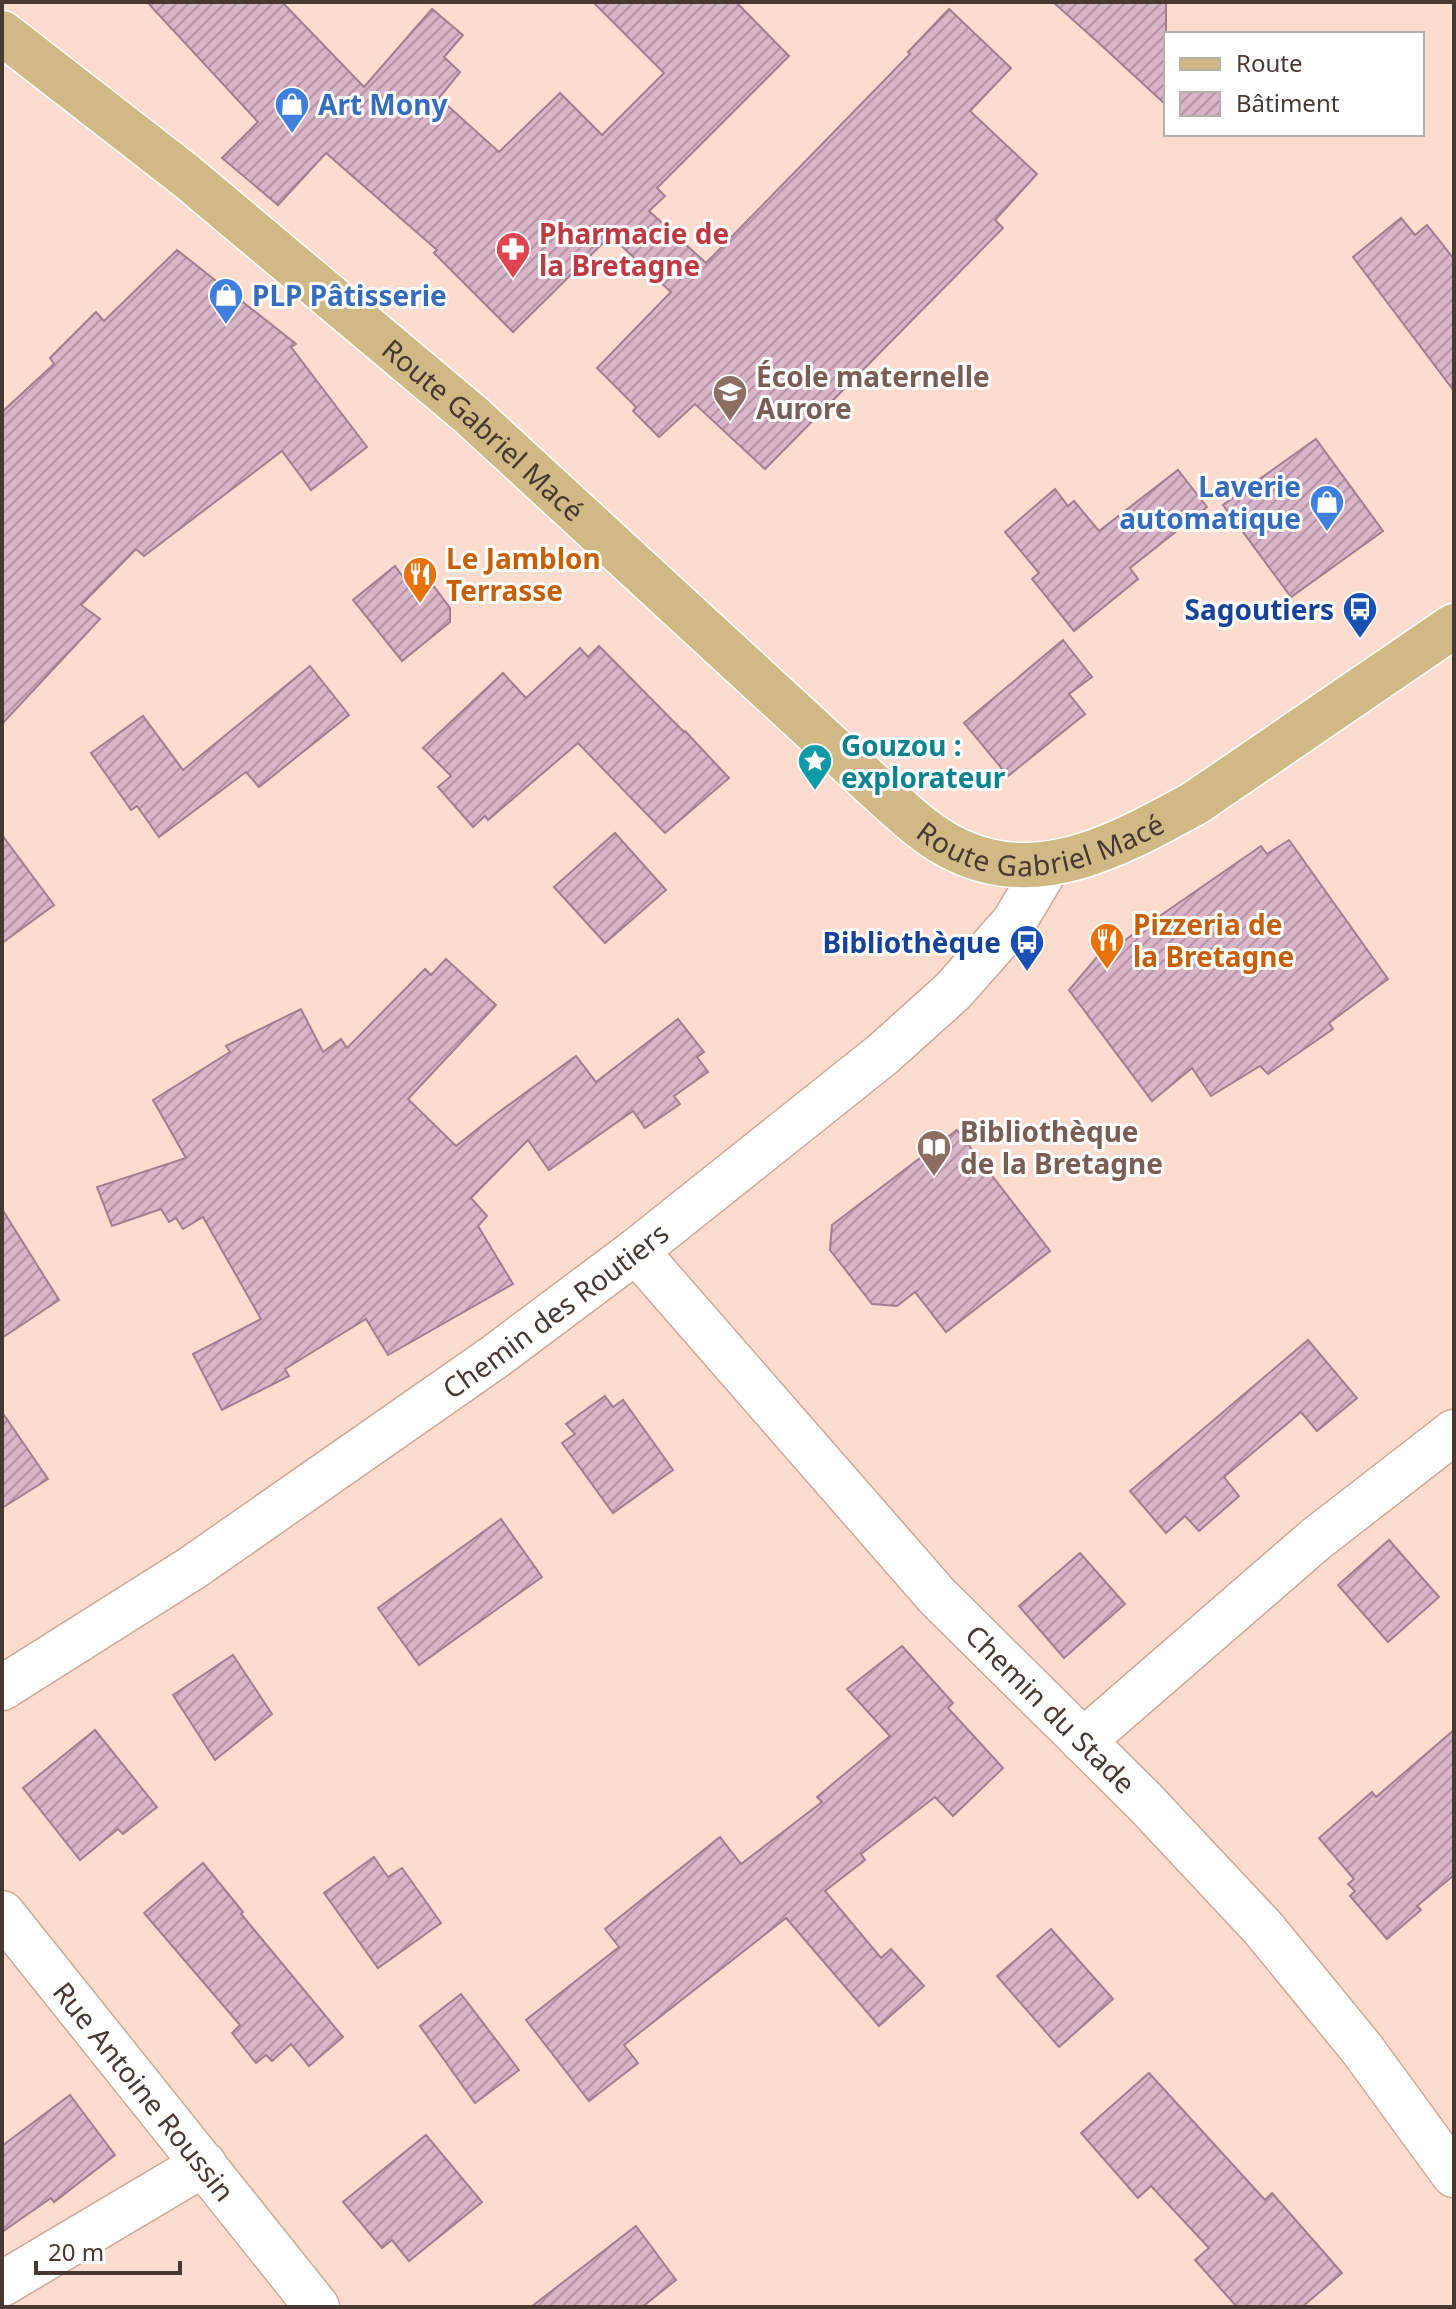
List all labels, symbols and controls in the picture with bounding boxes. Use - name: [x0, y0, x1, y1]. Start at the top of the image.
- legend: [1164, 32, 1424, 136]
- text: Route: [1236, 46, 1302, 79]
- shop icon: Art Mony: [273, 85, 311, 135]
- place label: Art Mony: [318, 85, 447, 123]
- text: Bâtiment: [1236, 86, 1340, 119]
- place label: Pharmacie de la Bretagne: [539, 214, 729, 284]
- pharmacy icon: Pharmacie de la Bretagne: [494, 230, 532, 280]
- shop icon: PLP Pâtisserie: [207, 276, 245, 326]
- place label: PLP Pâtisserie: [252, 276, 447, 314]
- street label: Route Gabriel Macé: [375, 330, 593, 529]
- place label: École maternelle Aurore: [756, 357, 990, 427]
- school or university icon: École maternelle Aurore: [711, 373, 749, 423]
- place label: Laverie automatique: [1119, 467, 1301, 537]
- shop icon: Laverie automatique: [1308, 483, 1346, 533]
- place label: Le Jamblon Terrasse: [446, 539, 601, 609]
- restaurant icon: Le Jamblon Terrasse: [401, 555, 439, 605]
- place label: Sagoutiers: [1185, 590, 1334, 628]
- bus stop icon: Sagoutiers: [1341, 590, 1379, 640]
- place label: Gouzou : explorateur: [841, 726, 1006, 796]
- place icon: Gouzou : explorateur: [796, 742, 834, 792]
- street label: Route Gabriel Macé: [914, 798, 1172, 836]
- text: Route Gabriel Macé: [910, 804, 1170, 884]
- place label: Pizzeria de la Bretagne: [1133, 905, 1294, 975]
- restaurant icon: Pizzeria de la Bretagne: [1088, 921, 1126, 971]
- place label: Bibliothèque: [822, 923, 1001, 961]
- bus stop icon: Bibliothèque: [1008, 923, 1046, 973]
- place label: Bibliothèque de la Bretagne: [960, 1112, 1163, 1182]
- library icon: Bibliothèque de la Bretagne: [915, 1128, 953, 1178]
- street label: Chemin des Routiers: [435, 1214, 676, 1407]
- street label: Chemin du Stade: [958, 1616, 1144, 1801]
- street label: Rue Antoine Roussin: [45, 1973, 244, 2209]
- scale bar: [36, 2225, 180, 2275]
- text: 20 m: [48, 2235, 104, 2268]

